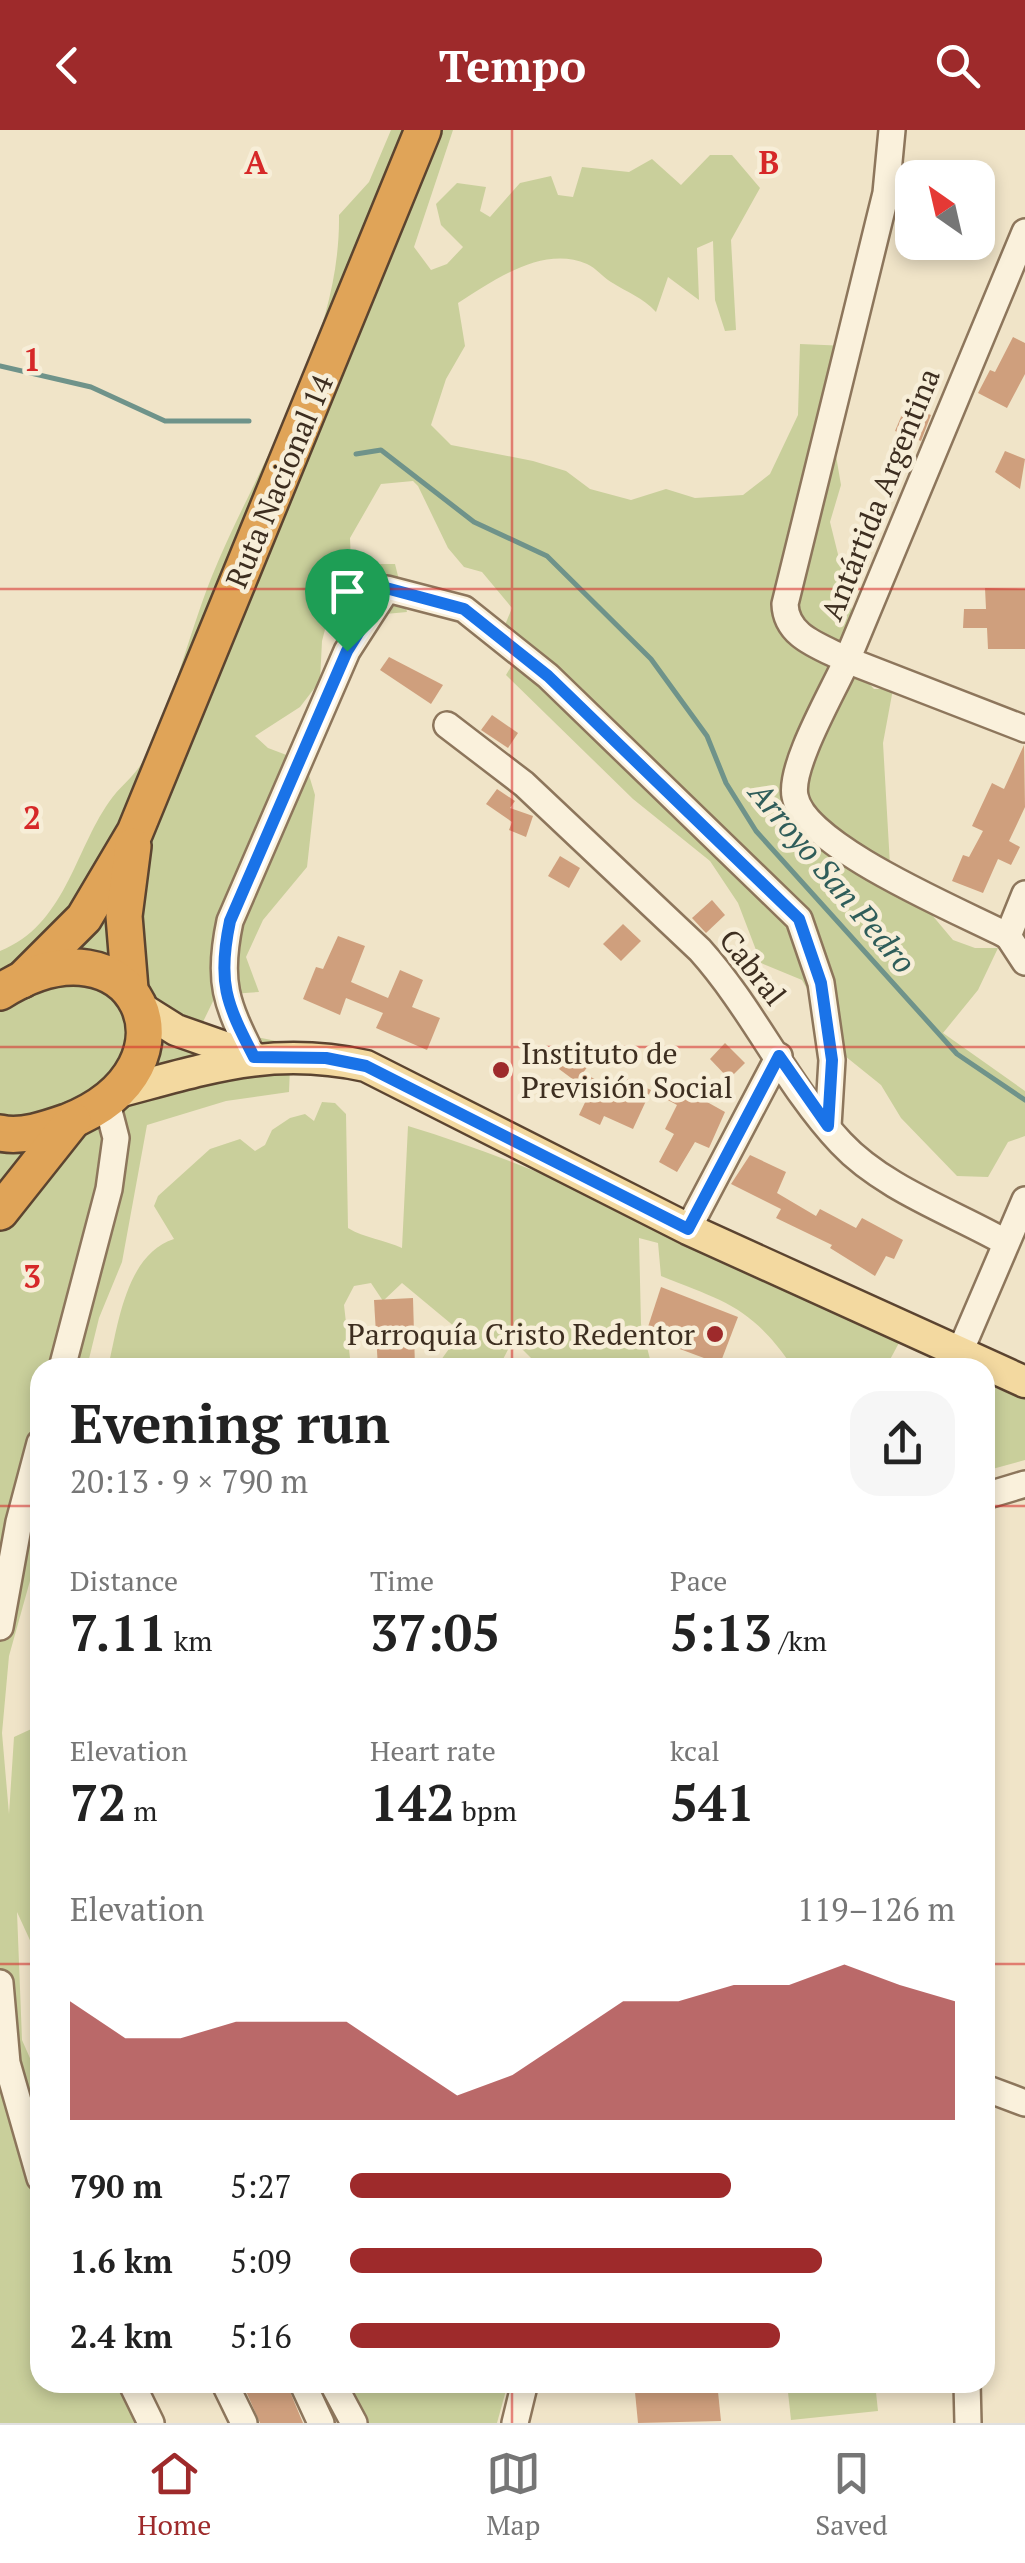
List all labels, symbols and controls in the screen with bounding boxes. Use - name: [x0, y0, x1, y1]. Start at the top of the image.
- text: Tempo: [439, 35, 586, 95]
- icon: back: [40, 38, 95, 93]
- icon: search: [930, 38, 985, 93]
- text: A: [244, 141, 268, 183]
- text: B: [759, 141, 779, 183]
- north arrow: [895, 160, 995, 260]
- map controls: [895, 160, 995, 260]
- text: 1: [23, 338, 41, 380]
- street label: Antártida Argentina: [811, 362, 949, 626]
- street label: Ruta Nacional 14: [216, 368, 342, 594]
- pin: [305, 549, 390, 652]
- icon: arrive: [320, 564, 375, 619]
- water label: Arroyo San Pedro: [739, 771, 926, 982]
- text: 2: [23, 796, 41, 838]
- street label: Cabral: [711, 921, 795, 1013]
- place label: Instituto de Previsión Social: [521, 1033, 733, 1107]
- marker: Instituto de Previsión Social: [490, 1059, 512, 1081]
- text: 3: [23, 1255, 41, 1297]
- place label: Parroquía Cristo Redentor: [347, 1314, 695, 1354]
- marker: Parroquía Cristo Redentor: [704, 1323, 726, 1345]
- text: Evening run: [70, 1386, 390, 1459]
- button: share: [850, 1391, 955, 1496]
- text: 20:13 · 9 × 790 m: [70, 1460, 308, 1502]
- text: Distance: [70, 1562, 178, 1599]
- text: Time: [370, 1562, 434, 1599]
- text: Pace: [670, 1562, 727, 1599]
- text: 7.11: [70, 1599, 167, 1665]
- text: 37:05: [370, 1599, 500, 1665]
- text: 5:13: [670, 1599, 772, 1665]
- text: km: [167, 1622, 212, 1659]
- text: /km: [772, 1622, 827, 1659]
- text: Elevation: [70, 1732, 188, 1769]
- text: Heart rate: [370, 1732, 496, 1769]
- text: kcal: [670, 1732, 720, 1769]
- text: 72: [70, 1769, 127, 1835]
- text: 142: [370, 1769, 455, 1835]
- text: 541: [670, 1769, 755, 1835]
- text: m: [127, 1792, 157, 1829]
- text: bpm: [455, 1792, 517, 1829]
- text: Elevation: [70, 1888, 204, 1930]
- text: 119–126 m: [797, 1888, 955, 1930]
- text: 790 m: [70, 2165, 162, 2207]
- text: 5:27: [230, 2165, 292, 2207]
- text: 1.6 km: [70, 2240, 173, 2282]
- text: 5:09: [230, 2240, 292, 2282]
- text: 2.4 km: [70, 2315, 173, 2357]
- text: 5:16: [230, 2315, 292, 2357]
- tab: Home: [137, 2446, 211, 2543]
- tab: Map: [486, 2446, 541, 2543]
- tab: Saved: [815, 2446, 888, 2543]

